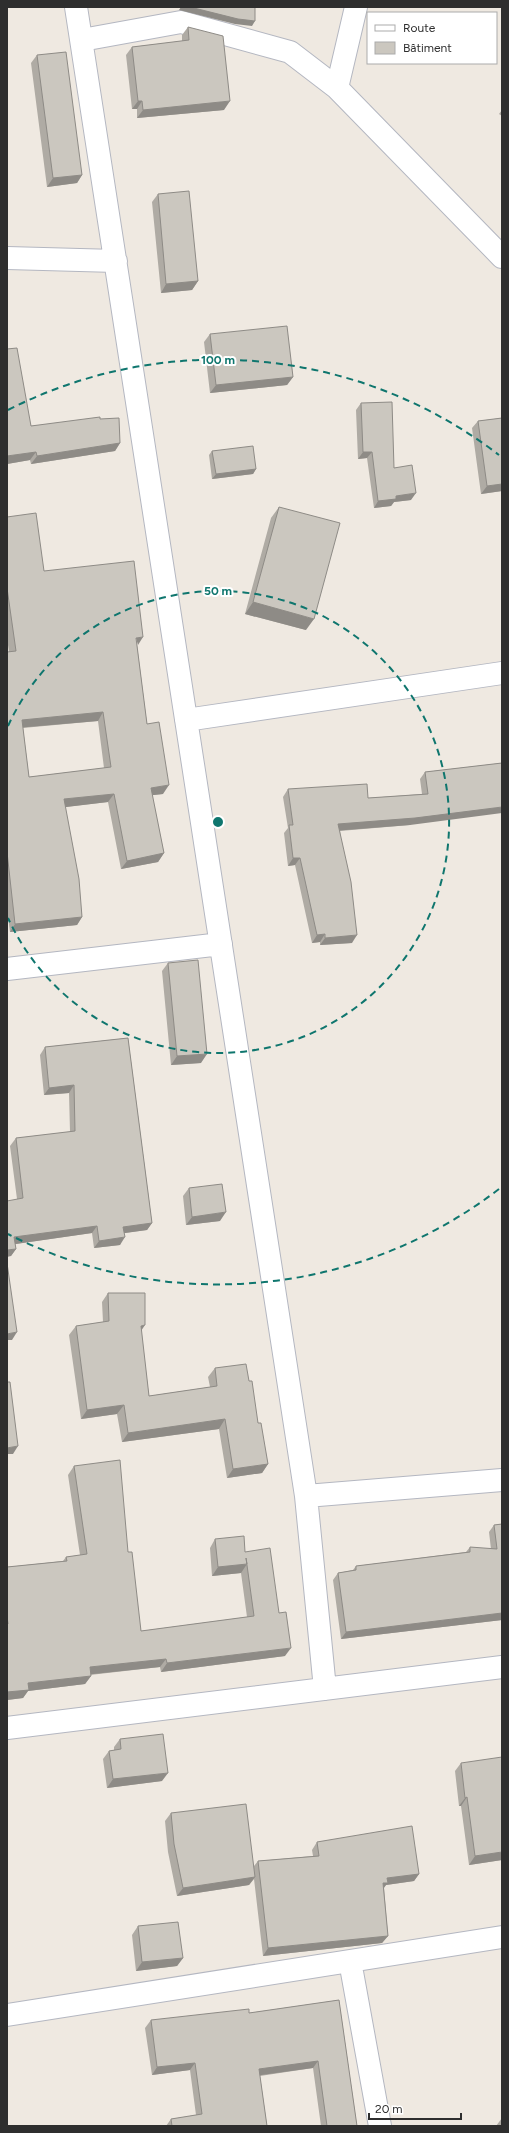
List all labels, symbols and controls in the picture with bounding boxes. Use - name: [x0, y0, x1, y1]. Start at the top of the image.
- legend: [367, 12, 497, 64]
- text: Route: [403, 21, 436, 35]
- text: Bâtiment: [403, 41, 452, 55]
- text: 100 m: [201, 353, 235, 367]
- text: 50 m: [204, 584, 232, 598]
- centre of rings: [211, 815, 225, 829]
- scale bar: [369, 2095, 461, 2121]
- text: 20 m: [375, 2102, 403, 2116]

